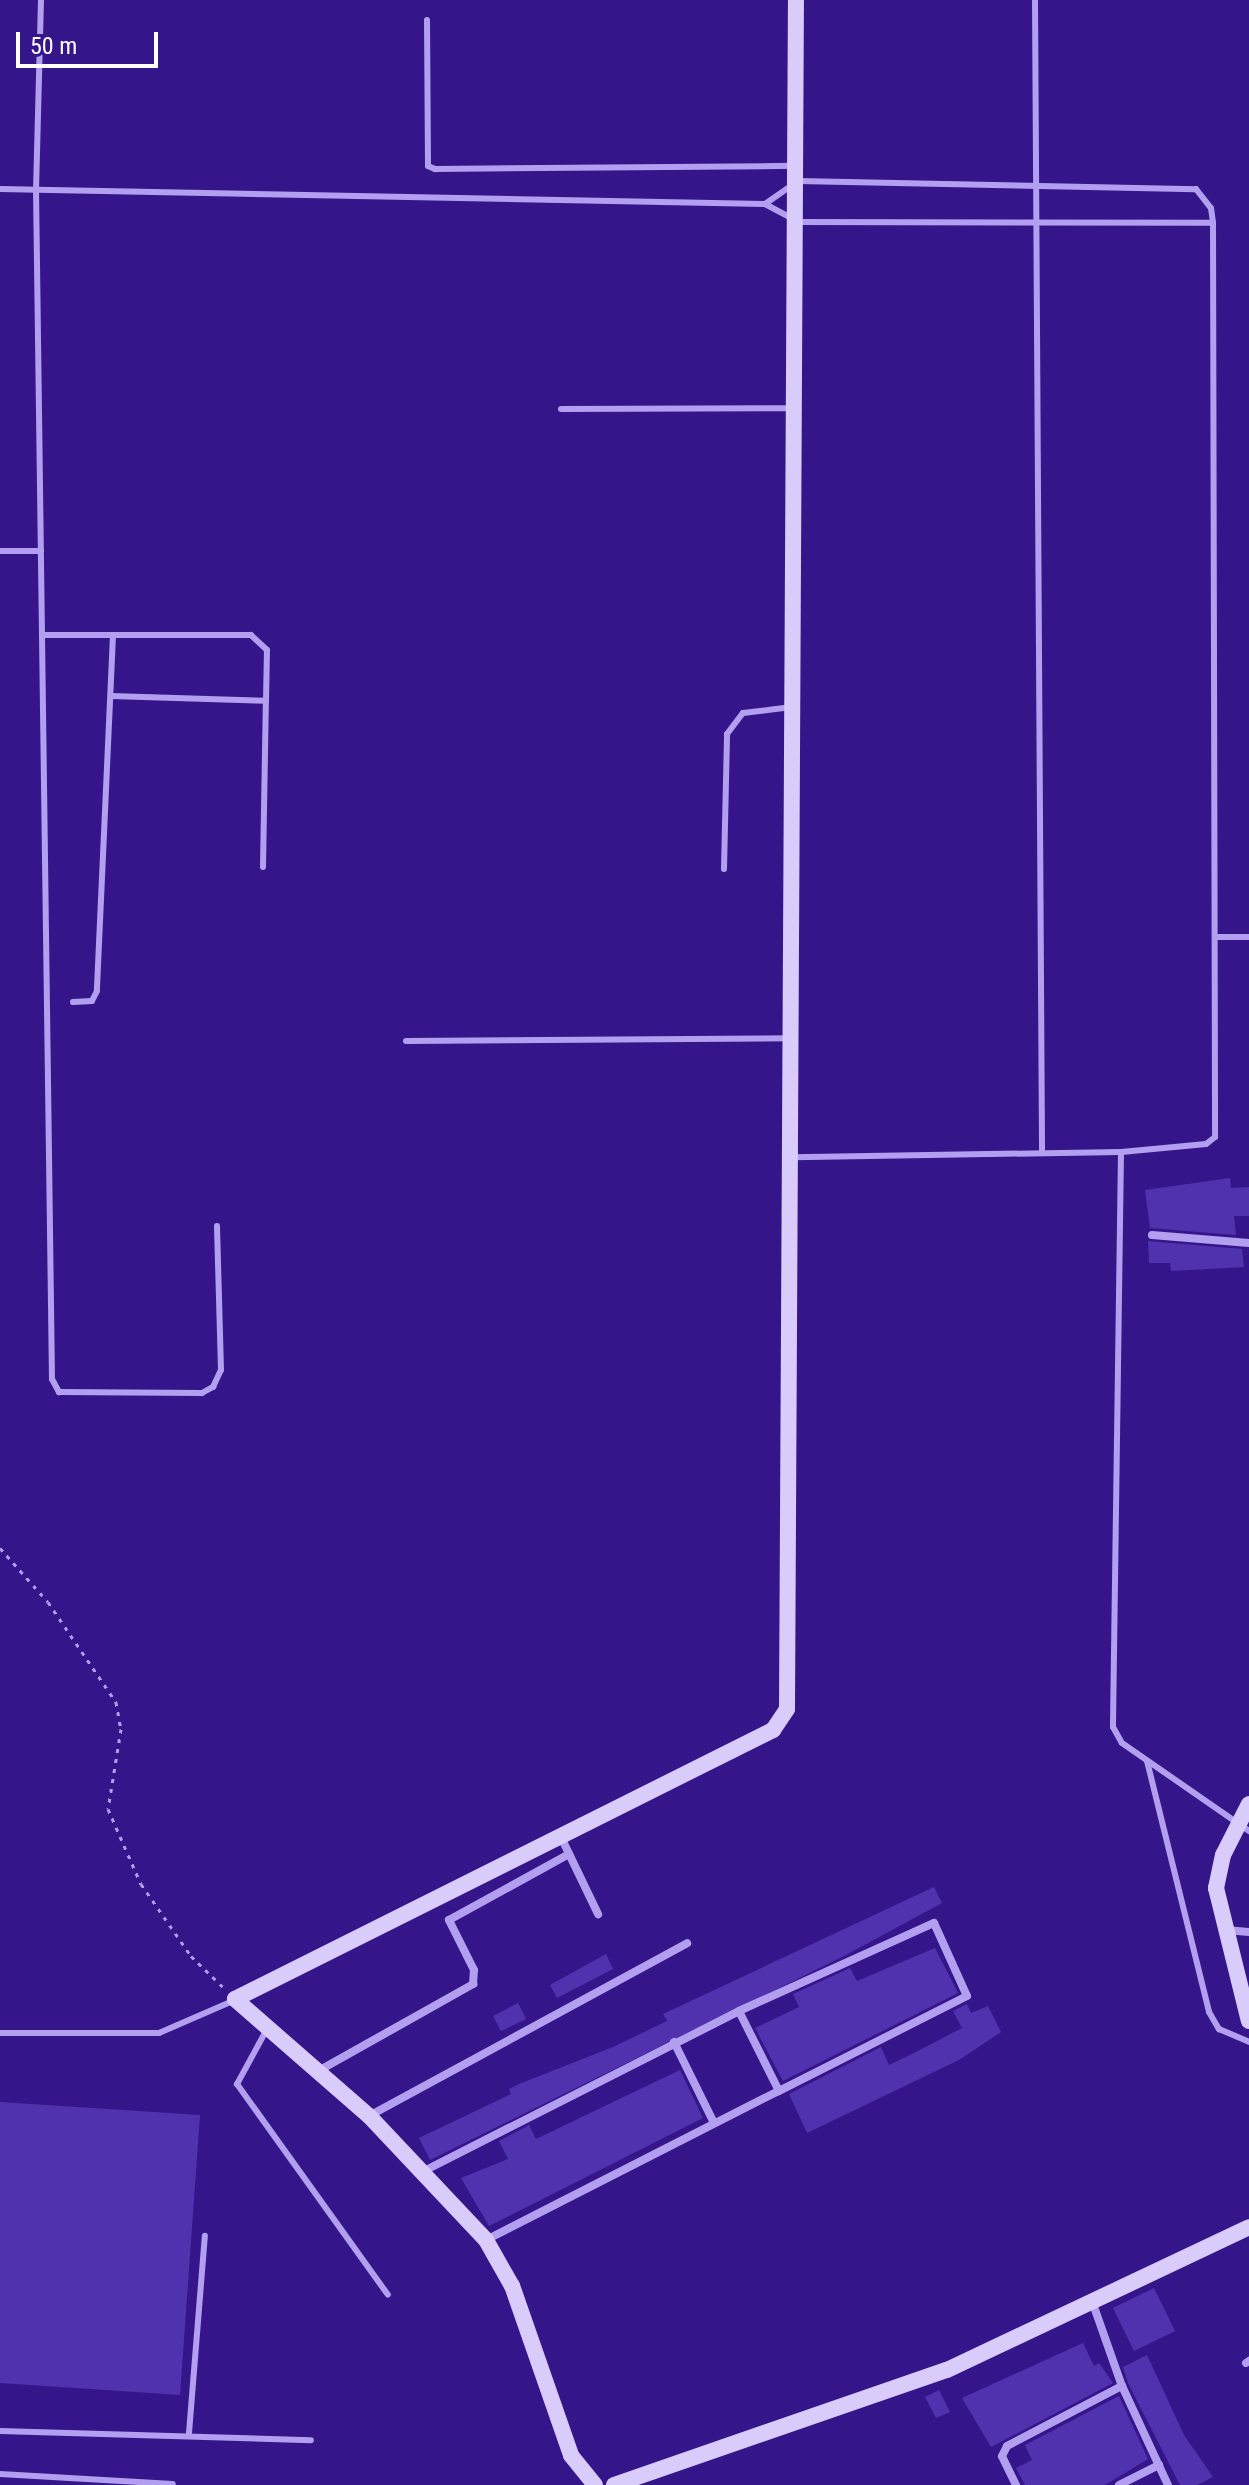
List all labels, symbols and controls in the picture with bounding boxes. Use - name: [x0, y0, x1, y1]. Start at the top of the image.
- scale bar: [20, 16, 162, 66]
- text: 50 m: [30, 32, 77, 60]

